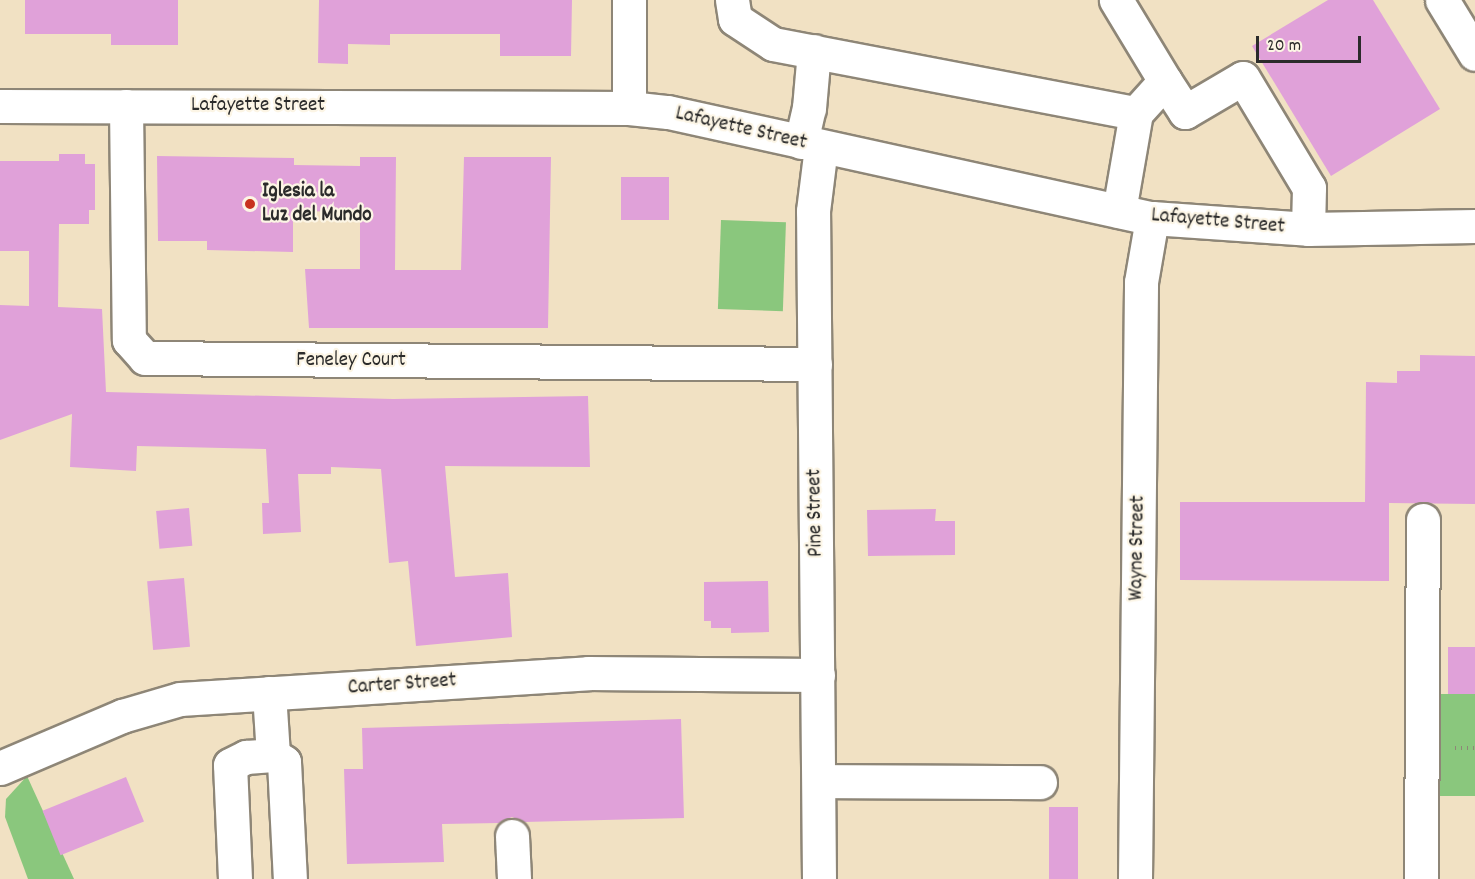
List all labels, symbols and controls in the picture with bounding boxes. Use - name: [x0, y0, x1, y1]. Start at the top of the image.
- scale bar: [1259, 24, 1364, 62]
- text: 20 m: [1267, 34, 1301, 59]
- street label: Lafayette Street: [191, 93, 325, 119]
- street label: Lafayette Street: [673, 102, 809, 156]
- place label: Iglesia la Luz del Mundo: [262, 179, 372, 229]
- marker: Iglesia la Luz del Mundo: [243, 197, 257, 211]
- street label: Lafayette Street: [1150, 204, 1286, 240]
- street label: Feneley Court: [296, 348, 406, 374]
- street label: Pine Street: [803, 469, 829, 557]
- street label: Wayne Street: [1124, 495, 1152, 601]
- street label: Carter Street: [347, 669, 457, 701]

